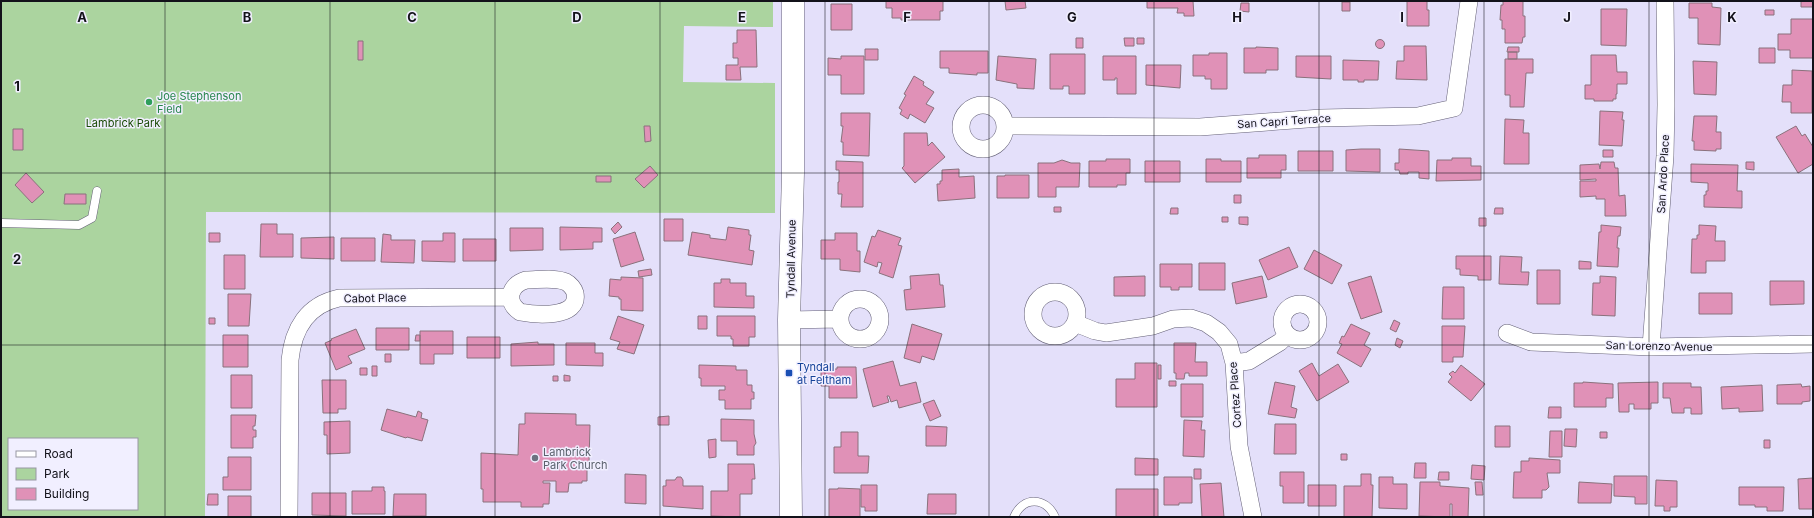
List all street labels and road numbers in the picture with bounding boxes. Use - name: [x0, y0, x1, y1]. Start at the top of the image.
- street label: San Capri Terrace: [1237, 111, 1331, 131]
- street label: San Ardo Place: [1654, 134, 1672, 214]
- street label: Tyndall Avenue: [783, 219, 799, 299]
- street label: Cabot Place: [343, 290, 407, 306]
- street label: San Lorenzo Avenue: [1606, 338, 1712, 354]
- street label: Cortez Place: [1226, 361, 1244, 429]

